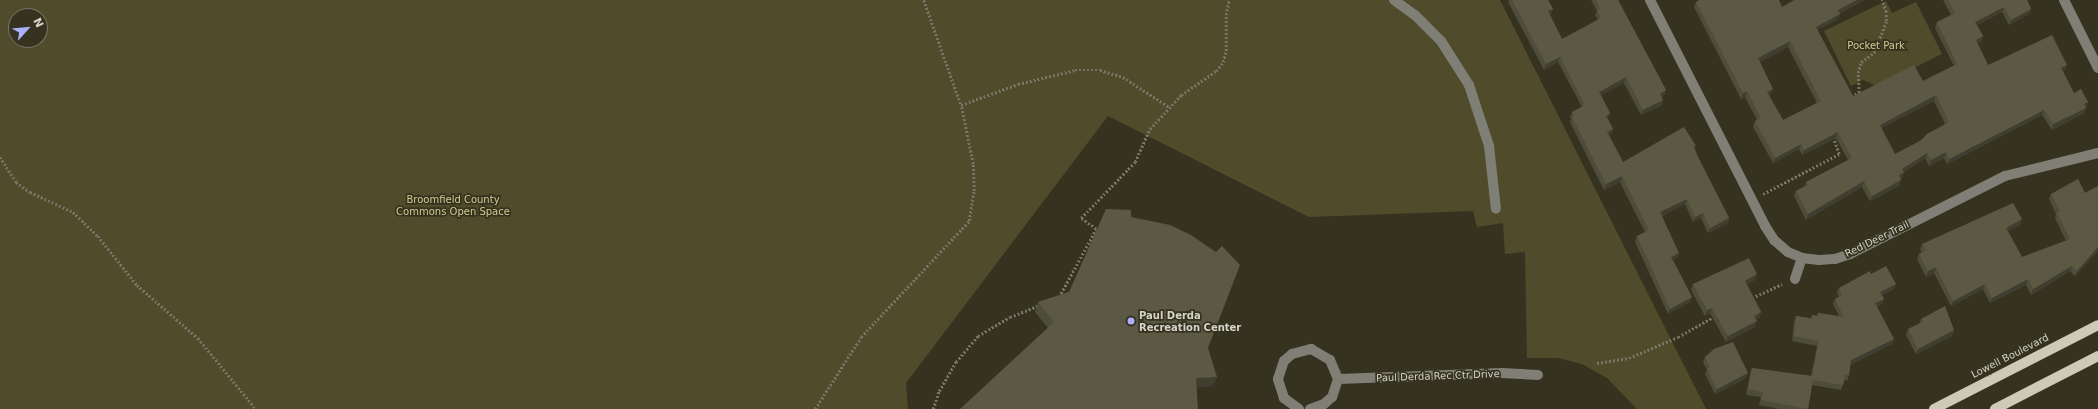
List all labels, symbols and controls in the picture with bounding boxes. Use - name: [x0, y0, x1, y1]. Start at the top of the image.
- north arrow: [8, 8, 48, 48]
- text: N: [30, 16, 46, 30]
- park label: Pocket Park: [1847, 40, 1905, 52]
- park label: Broomfield County Commons Open Space: [396, 193, 510, 216]
- street label: Red Deer Trail: [1843, 218, 1911, 260]
- place label: Paul Derda Recreation Center: [1139, 309, 1241, 332]
- marker: Paul Derda Recreation Center: [1126, 316, 1136, 326]
- street label: Lowell Boulevard: [1969, 331, 2051, 381]
- street label: Paul Derda Rec Ctr Drive: [1376, 368, 1500, 384]

